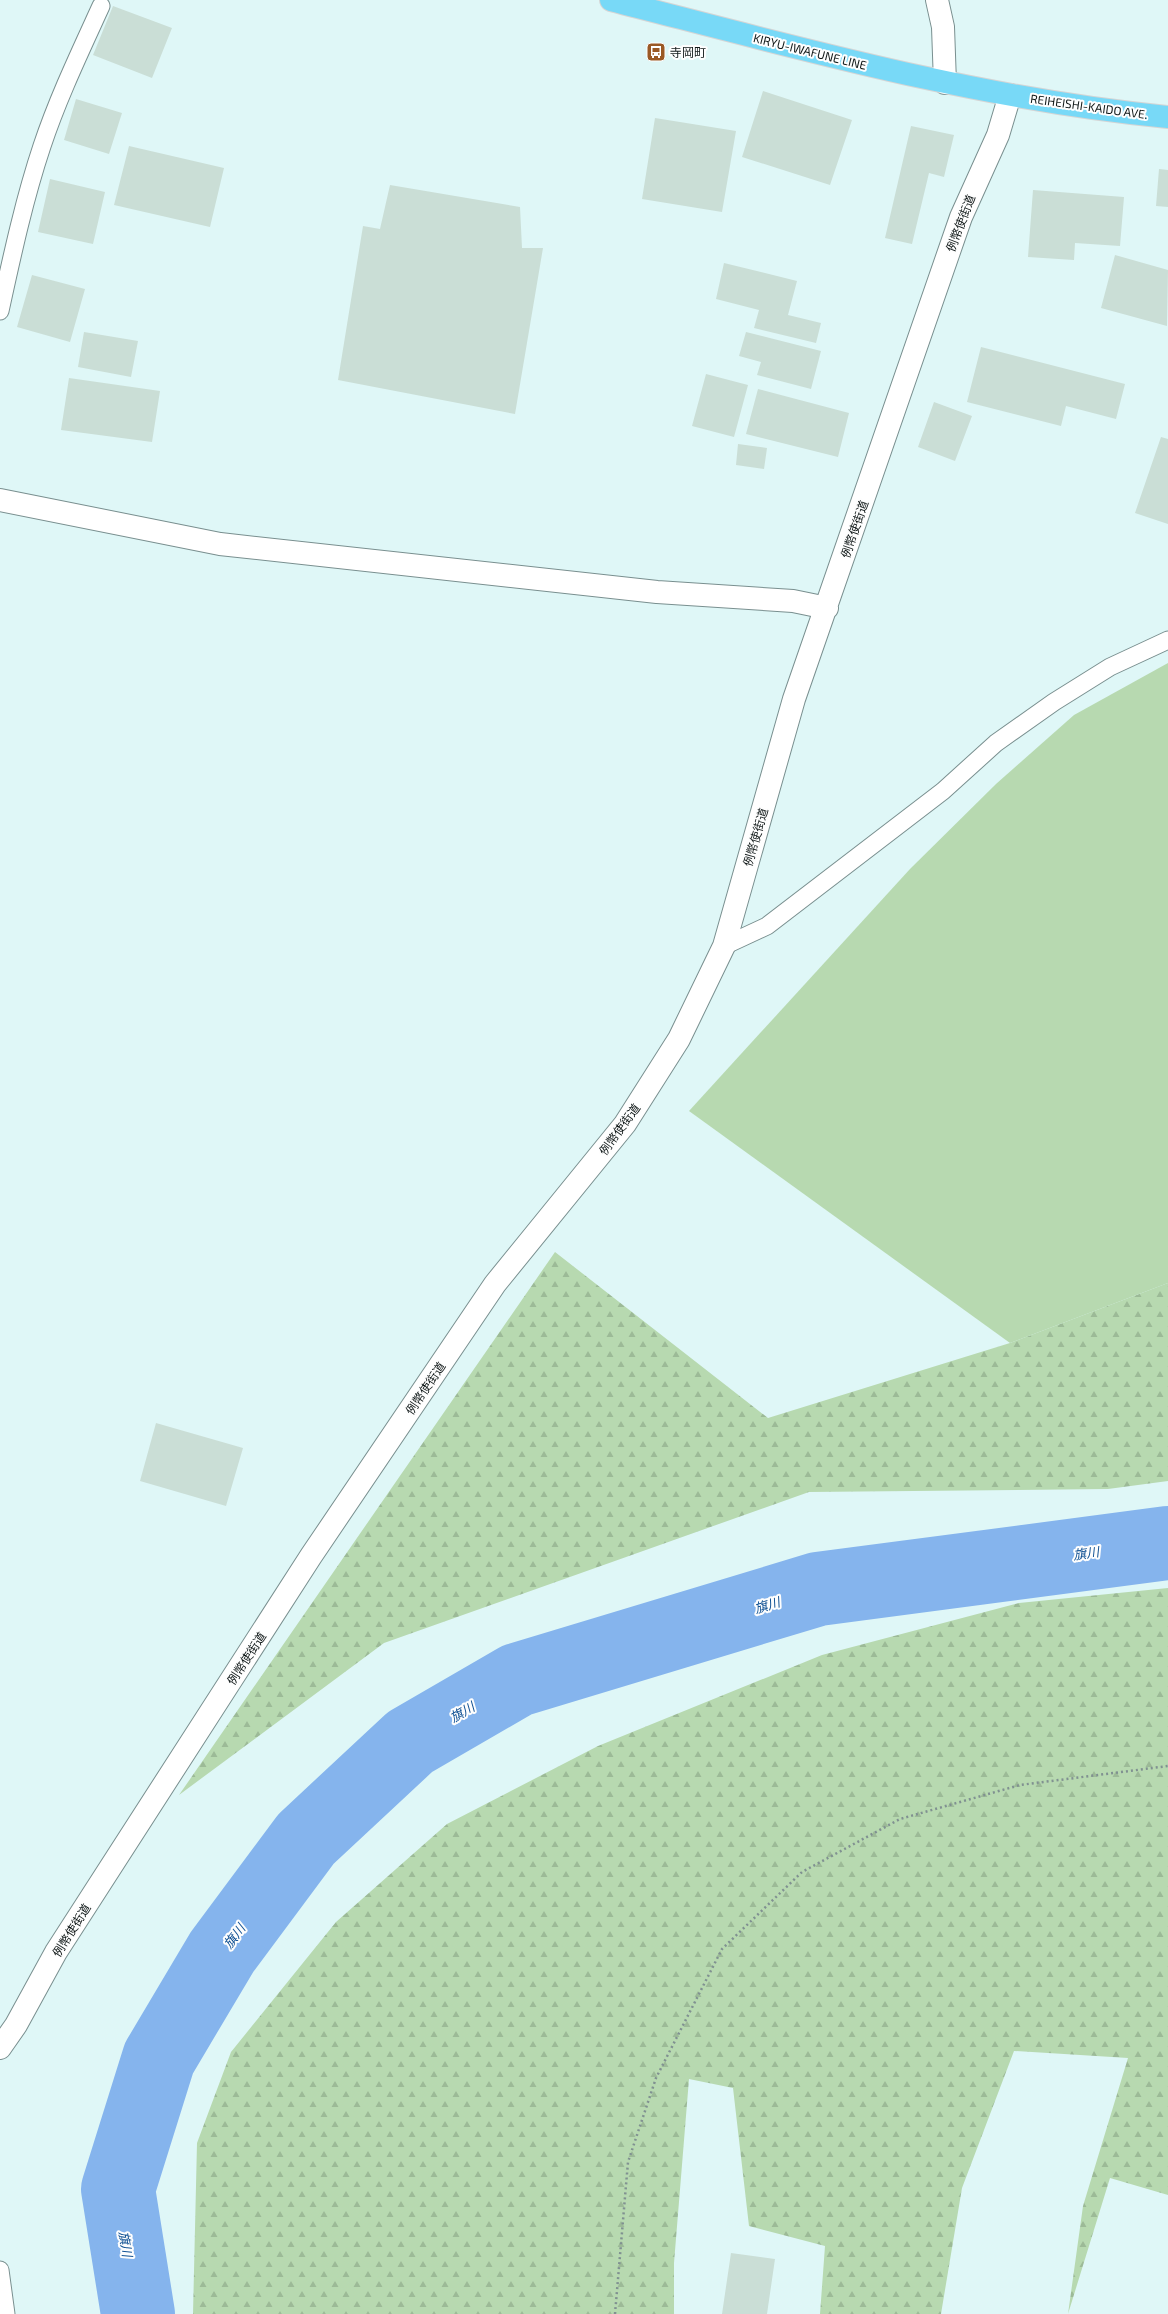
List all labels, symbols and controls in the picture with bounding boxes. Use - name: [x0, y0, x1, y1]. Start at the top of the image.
- street label: KIRYU-IWAFUNE LINE: [752, 30, 868, 72]
- bus stop icon: 寺岡町: [645, 41, 667, 63]
- place label: 寺岡町: [670, 45, 706, 59]
- street label: REIHEISHI-KAIDO AVE.: [1029, 91, 1149, 121]
- street label: 例幣使街道: [943, 192, 977, 254]
- street label: 例幣使街道: [838, 498, 870, 560]
- street label: 例幣使街道: [740, 806, 770, 868]
- street label: 例幣使街道: [596, 1101, 642, 1157]
- street label: 例幣使街道: [402, 1359, 448, 1417]
- water label: 旗川: [1072, 1543, 1102, 1563]
- water label: 旗川: [752, 1593, 784, 1616]
- street label: 例幣使街道: [224, 1629, 268, 1687]
- water label: 旗川: [447, 1698, 479, 1725]
- street label: 例幣使街道: [49, 1901, 93, 1959]
- water label: 旗川: [220, 1919, 249, 1951]
- water label: 旗川: [116, 2230, 136, 2260]

